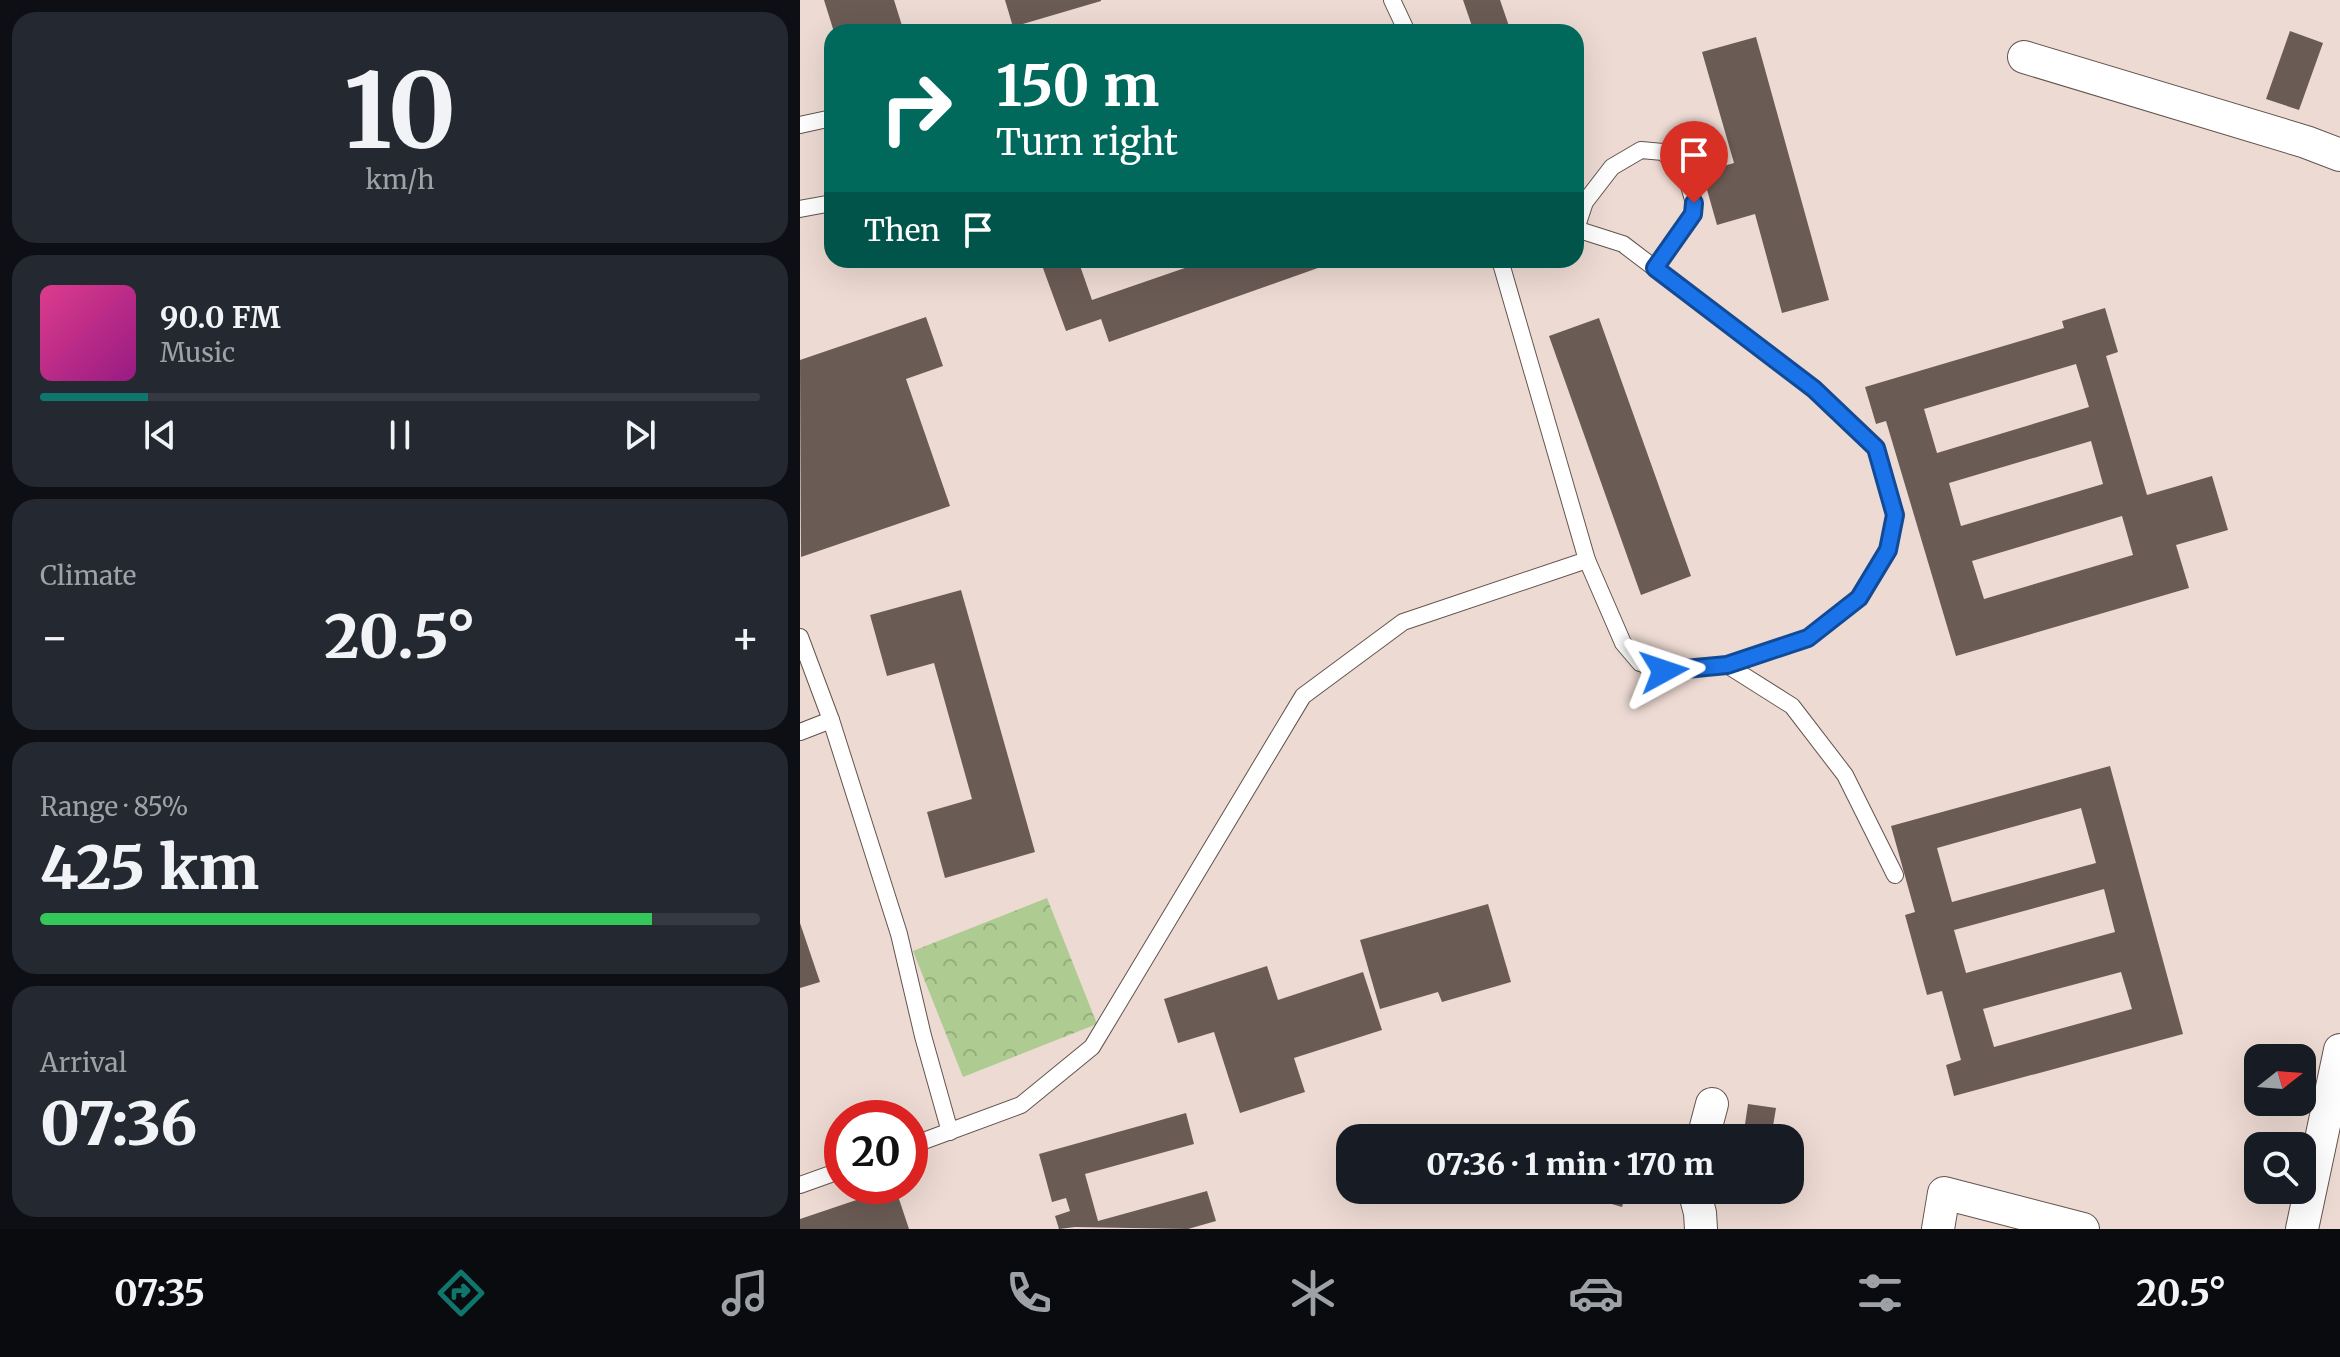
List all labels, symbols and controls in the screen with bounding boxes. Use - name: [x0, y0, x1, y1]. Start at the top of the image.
- text: 10: [344, 46, 456, 176]
- text: 150 m: [996, 51, 1159, 121]
- icon: right: [864, 56, 968, 160]
- text: Turn right: [996, 120, 1178, 165]
- pin: [1660, 121, 1728, 203]
- icon: arrive: [1672, 133, 1716, 177]
- text: km/h: [366, 163, 434, 196]
- icon: arrive: [956, 208, 1000, 252]
- text: Then: [864, 211, 940, 249]
- text: 90.0 FM: [160, 298, 281, 336]
- text: Music: [160, 336, 235, 369]
- icon: previous: [138, 413, 182, 457]
- icon: pause: [378, 413, 422, 457]
- icon: next: [618, 413, 662, 457]
- text: Climate: [40, 559, 136, 592]
- text: 20.5°: [324, 599, 476, 674]
- text: −: [40, 610, 69, 665]
- text: +: [731, 610, 760, 665]
- position arrow: [1622, 629, 1706, 713]
- text: Range · 85%: [40, 790, 189, 823]
- text: 425 km: [40, 830, 259, 905]
- north arrow: [2244, 1044, 2316, 1116]
- map controls: [2244, 1044, 2316, 1204]
- text: Arrival: [40, 1046, 127, 1079]
- text: 07:36: [40, 1086, 197, 1161]
- speed limit sign: 20: [824, 1100, 928, 1204]
- button: search: [2244, 1132, 2316, 1204]
- text: 07:36 · 1 min · 170 m: [1426, 1145, 1714, 1183]
- icon: directions: [433, 1265, 489, 1321]
- icon: music: [717, 1265, 773, 1321]
- icon: phone: [1001, 1265, 1057, 1321]
- icon: climate: [1285, 1265, 1341, 1321]
- icon: car: [1568, 1265, 1624, 1321]
- icon: filters: [1852, 1265, 1908, 1321]
- text: 07:35: [114, 1271, 205, 1316]
- text: 20.5°: [2136, 1271, 2226, 1316]

